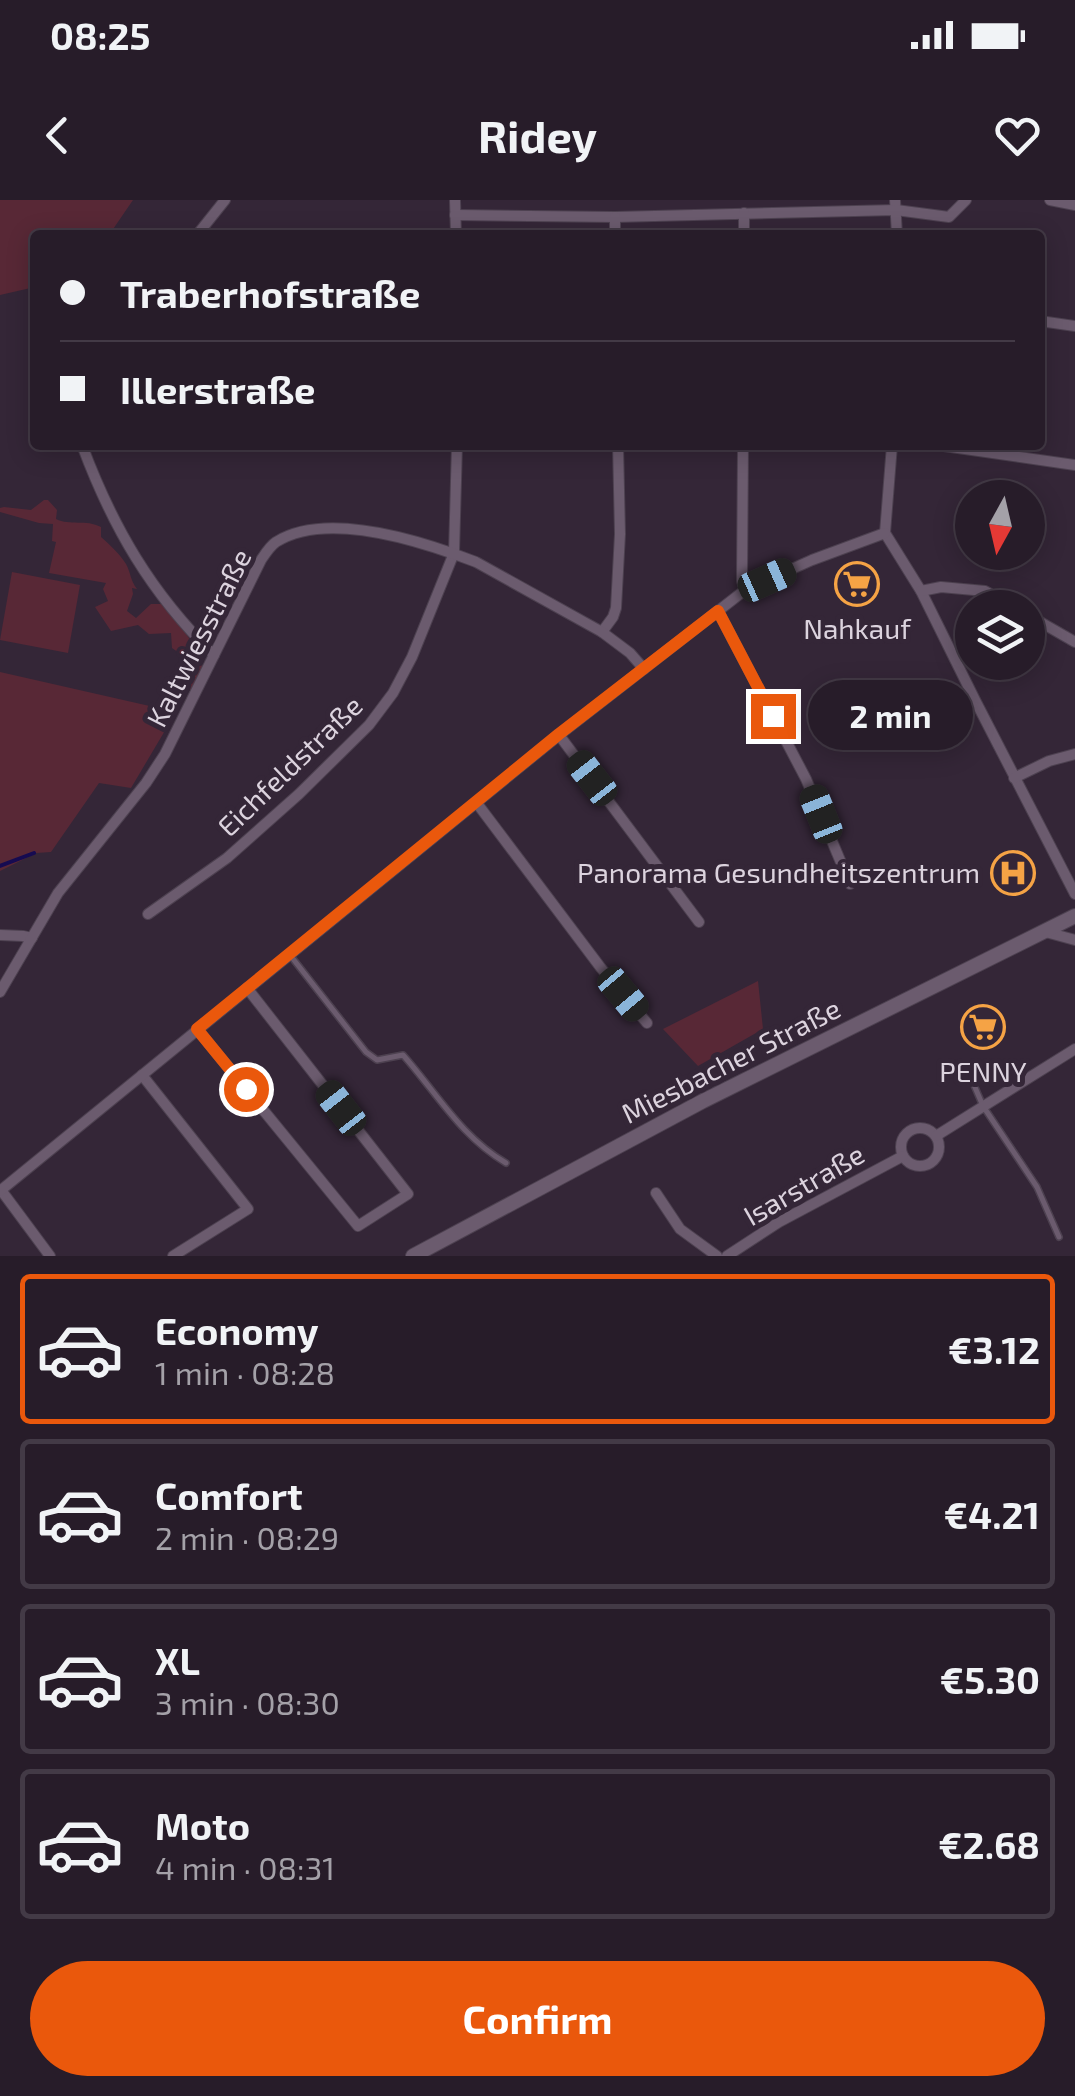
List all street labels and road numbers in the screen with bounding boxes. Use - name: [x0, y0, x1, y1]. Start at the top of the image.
- street label: Kaltwiesstraße: [139, 543, 258, 732]
- street label: Eichfeldstraße: [210, 688, 369, 843]
- street label: Miesbacher Straße: [616, 990, 846, 1130]
- street label: Isarstraße: [737, 1136, 870, 1232]

